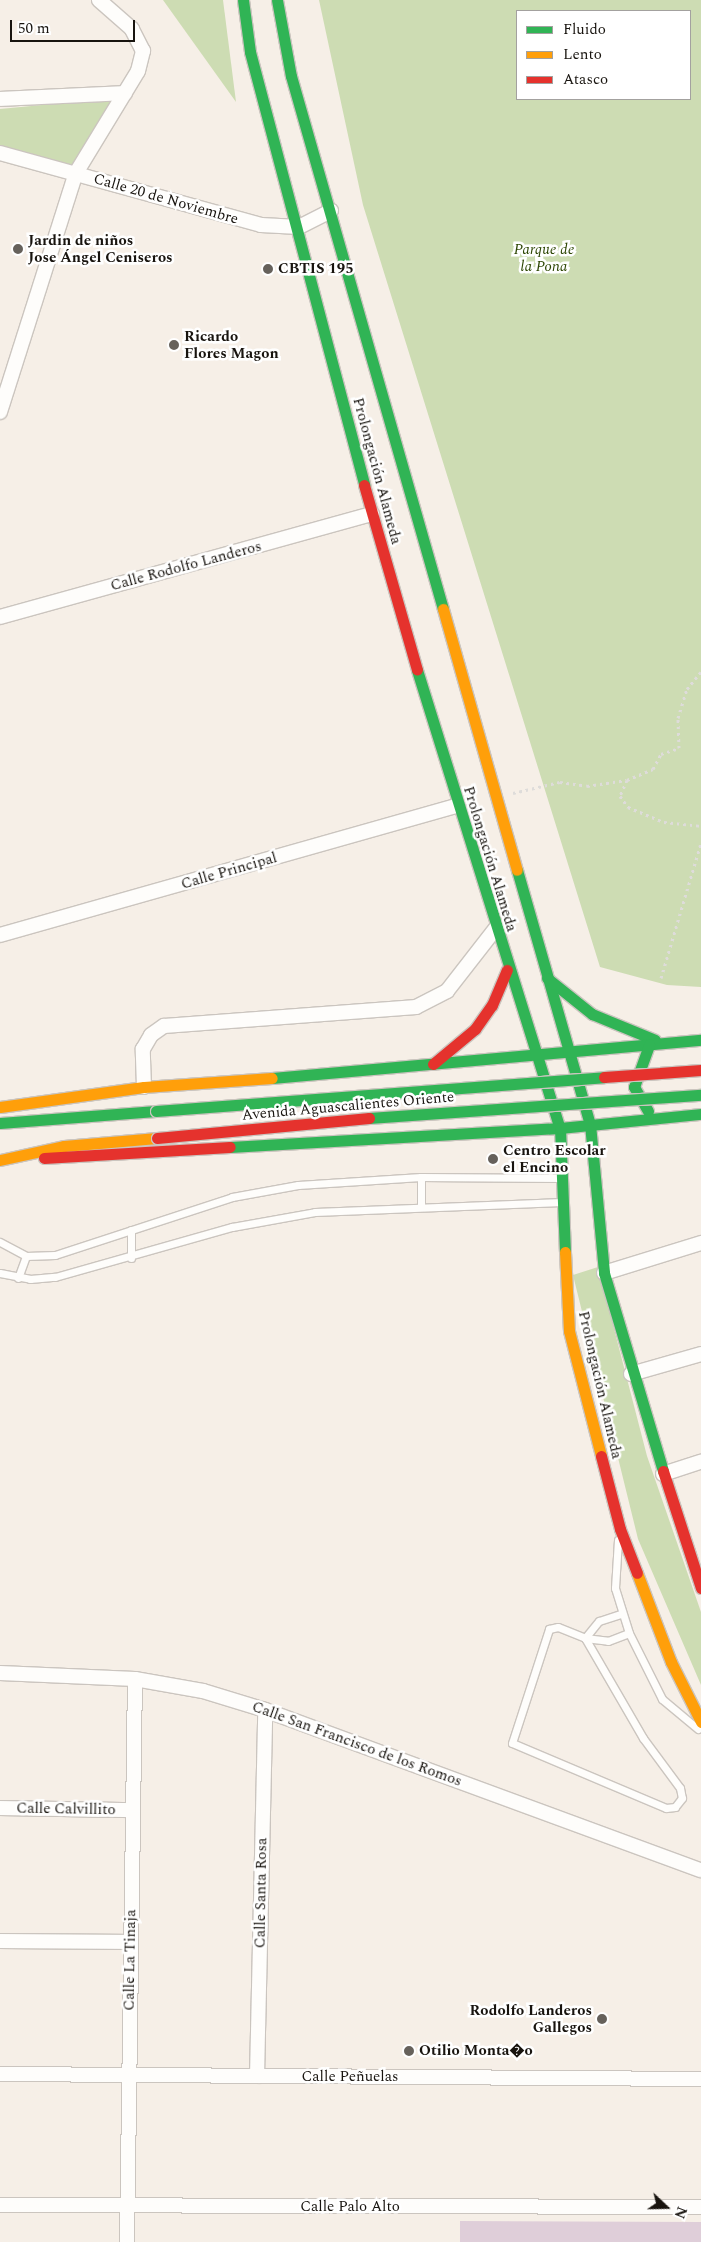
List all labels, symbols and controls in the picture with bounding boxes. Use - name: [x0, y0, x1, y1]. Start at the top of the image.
- scale bar: [12, 10, 138, 42]
- legend: [516, 10, 691, 100]
- text: 50 m: [18, 17, 50, 40]
- text: Fluido: [563, 18, 606, 41]
- text: Lento: [563, 43, 602, 66]
- text: Atasco: [563, 68, 608, 91]
- street label: Calle 20 de Noviembre: [92, 170, 240, 228]
- place label: Jardin de niños Jose Ángel Ceniseros: [28, 231, 173, 266]
- park label: Parque de la Pona: [514, 240, 574, 275]
- marker: Jardin de niños Jose Ángel Ceniseros: [12, 243, 24, 255]
- place label: CBTIS 195: [278, 260, 354, 278]
- marker: CBTIS 195: [262, 263, 274, 275]
- place label: Ricardo Flores Magon: [184, 327, 279, 362]
- marker: Ricardo Flores Magon: [168, 339, 180, 351]
- street label: Prolongación Alameda: [349, 396, 405, 546]
- street label: Calle Rodolfo Landeros: [108, 537, 264, 595]
- street label: Prolongación Alameda: [459, 784, 521, 934]
- street label: Calle Principal: [179, 849, 279, 893]
- street label: Avenida Aguascalientes Oriente: [241, 1088, 455, 1124]
- place label: Centro Escolar el Encino: [503, 1141, 606, 1176]
- marker: Centro Escolar el Encino: [487, 1153, 499, 1165]
- street label: Prolongación Alameda: [574, 1309, 626, 1461]
- street label: Calle San Francisco de los Romos: [250, 1698, 464, 1790]
- street label: Calle Calvillito: [16, 1799, 116, 1819]
- street label: Calle Santa Rosa: [251, 1838, 271, 1948]
- street label: Calle La Tinaja: [120, 1909, 140, 2011]
- place label: Rodolfo Landeros Gallegos: [469, 2001, 592, 2036]
- marker: Rodolfo Landeros Gallegos: [596, 2013, 608, 2025]
- place label: Otilio Monta�o: [419, 2042, 533, 2060]
- marker: Otilio Monta�o: [403, 2045, 415, 2057]
- street label: Calle Peñuelas: [301, 2068, 399, 2086]
- north arrow: [641, 2182, 691, 2232]
- street label: Calle Palo Alto: [300, 2198, 400, 2216]
- text: N: [669, 2203, 692, 2222]

